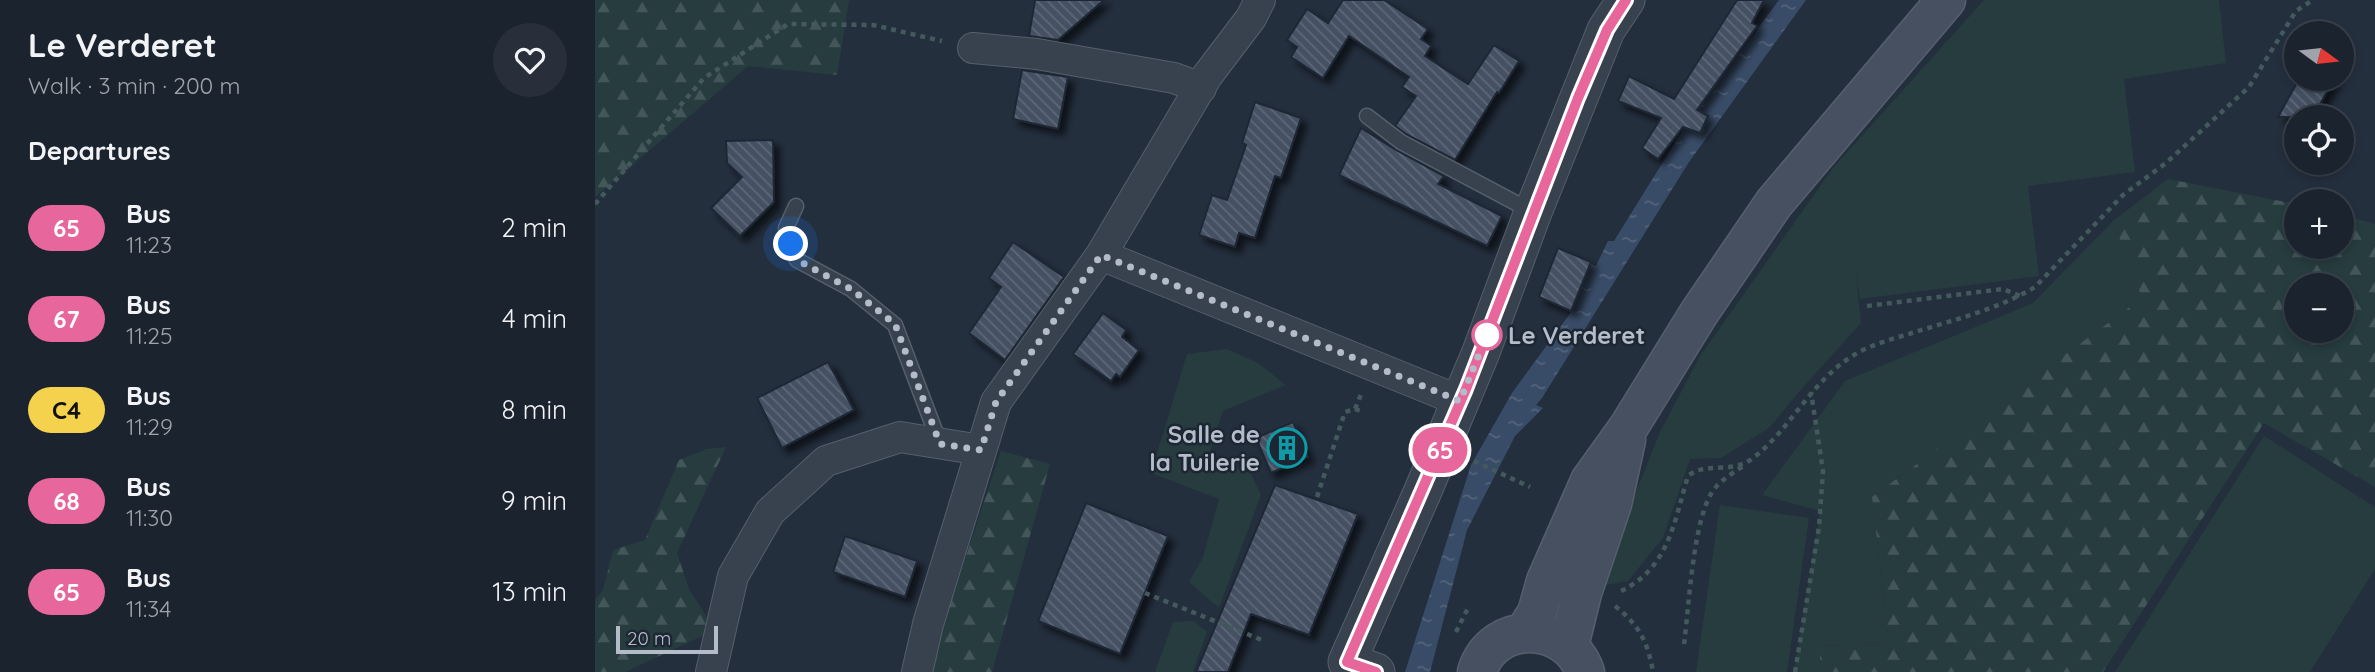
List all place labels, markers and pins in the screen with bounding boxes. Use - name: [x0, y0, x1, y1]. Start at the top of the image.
- marker: Le Verderet: [1472, 320, 1502, 350]
- place label: Le Verderet: [1508, 320, 1645, 350]
- place label: Salle de la Tuilerie: [1149, 419, 1260, 477]
- building icon: Salle de la Tuilerie: [1266, 427, 1308, 469]

